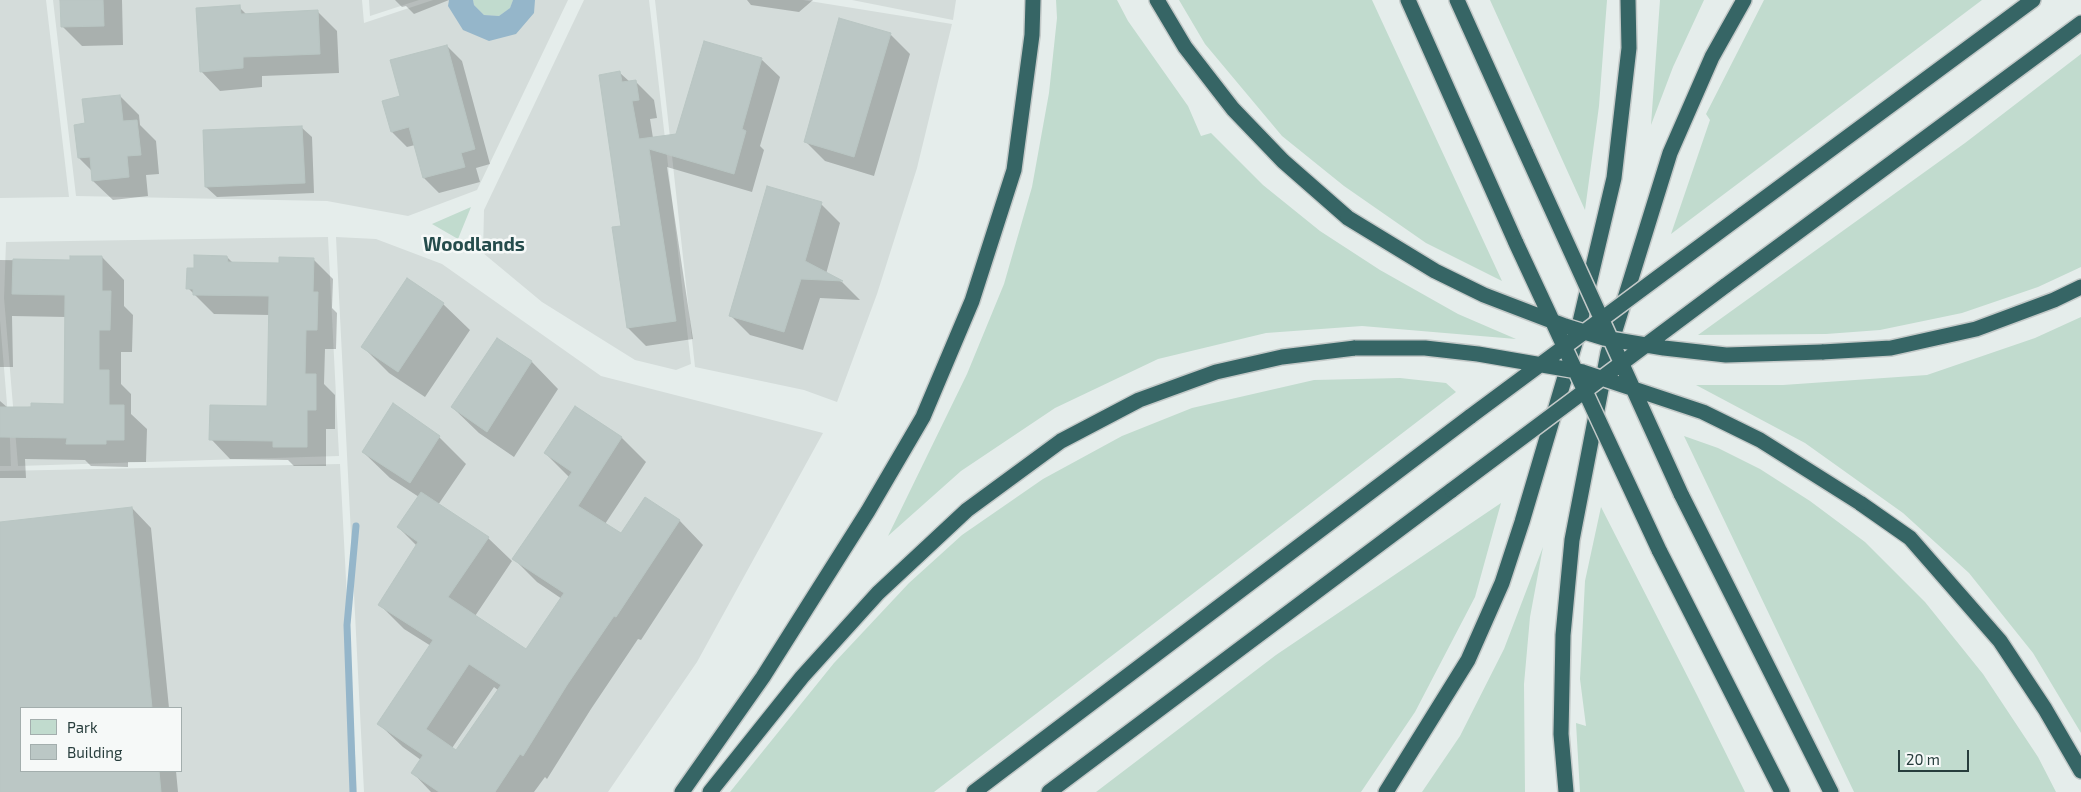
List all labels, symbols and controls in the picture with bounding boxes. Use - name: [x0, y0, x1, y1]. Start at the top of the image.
- district label: Woodlands: [423, 234, 525, 256]
- legend: [20, 707, 182, 772]
- text: Park: [67, 718, 98, 736]
- scale bar: [1901, 740, 1972, 772]
- text: Building: [67, 743, 122, 761]
- text: 20 m: [1906, 750, 1940, 768]

